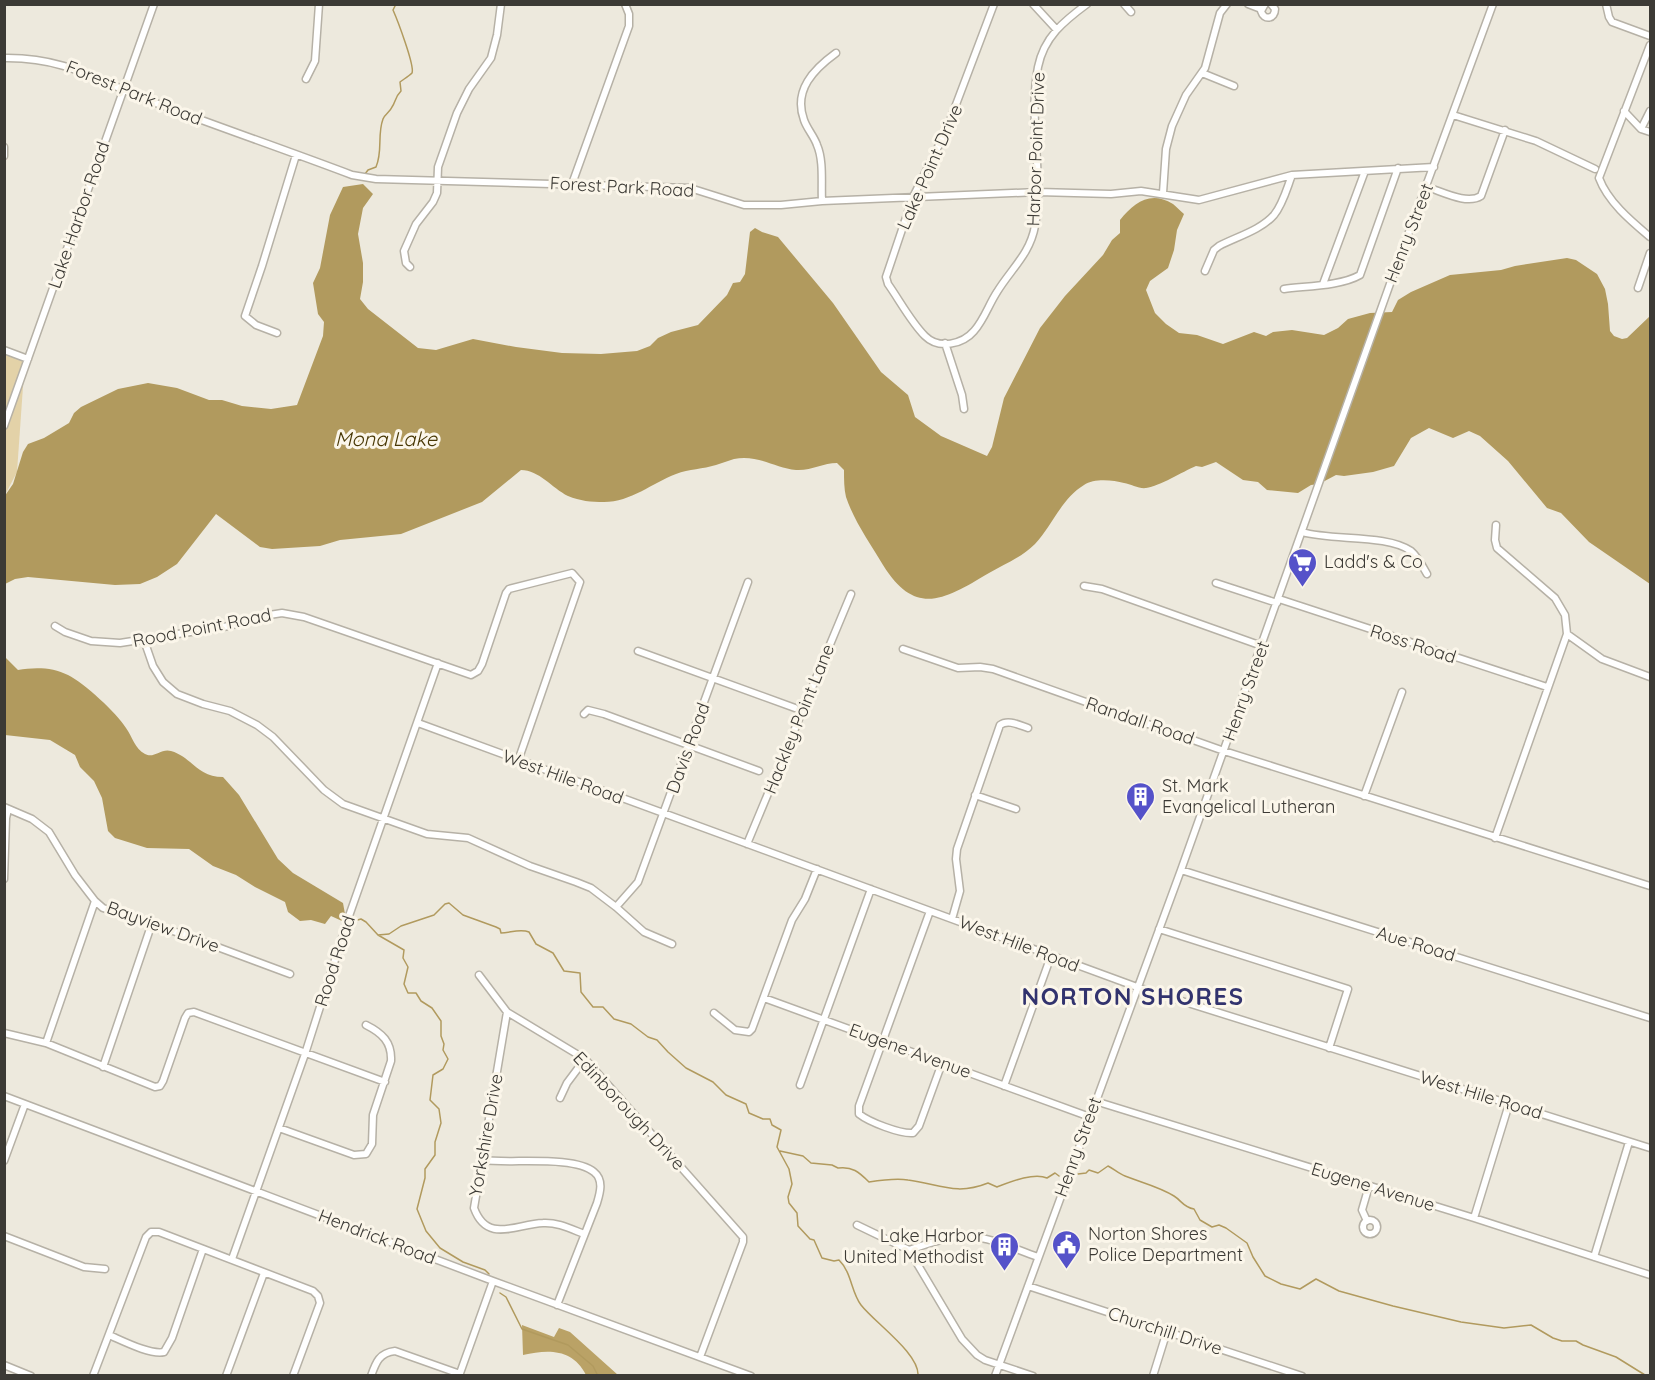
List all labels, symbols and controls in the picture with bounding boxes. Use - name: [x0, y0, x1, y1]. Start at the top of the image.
- street label: Forest Park Road: [63, 55, 206, 130]
- street label: Harbor Point Drive: [1021, 71, 1050, 227]
- street label: Lake Point Drive: [892, 101, 967, 233]
- street label: Lake Harbor Road: [43, 138, 114, 291]
- street label: Forest Park Road: [549, 171, 695, 202]
- street label: Henry Street: [1379, 180, 1438, 286]
- water label: Mona Lake: [335, 426, 438, 451]
- supermarket icon: Ladd's & Co: [1287, 546, 1319, 588]
- place label: Ladd's & Co: [1324, 550, 1423, 573]
- street label: Rood Point Road: [131, 603, 273, 652]
- street label: Ross Road: [1367, 619, 1459, 668]
- street label: Henry Street: [1217, 638, 1274, 744]
- street label: Hackley Point Lane: [758, 640, 839, 797]
- street label: Randall Road: [1083, 691, 1197, 750]
- street label: Davis Road: [660, 699, 715, 796]
- street label: West Hile Road: [499, 744, 627, 809]
- place label: St. Mark Evangelical Lutheran: [1162, 774, 1335, 818]
- building icon: St. Mark Evangelical Lutheran: [1125, 780, 1157, 822]
- street label: Bayview Drive: [104, 896, 223, 958]
- street label: West Hile Road: [956, 910, 1083, 977]
- street label: Rood Road: [309, 912, 360, 1009]
- street label: Aue Road: [1374, 921, 1458, 966]
- district label: NORTON SHORES: [1022, 981, 1244, 1011]
- street label: Eugene Avenue: [846, 1018, 974, 1083]
- street label: Edinborough Drive: [568, 1046, 690, 1175]
- street label: West Hile Road: [1417, 1065, 1545, 1124]
- street label: Yorkshire Drive: [463, 1072, 508, 1198]
- street label: Henry Street: [1049, 1094, 1106, 1200]
- street label: Eugene Avenue: [1308, 1157, 1438, 1216]
- street label: Hendrick Road: [315, 1204, 439, 1269]
- place label: Norton Shores Police Department: [1088, 1222, 1243, 1266]
- place label: Lake Harbor United Methodist: [843, 1224, 984, 1268]
- public building icon: Norton Shores Police Department: [1051, 1228, 1083, 1270]
- building icon: Lake Harbor United Methodist: [989, 1230, 1021, 1272]
- street label: Churchill Drive: [1105, 1301, 1225, 1360]

